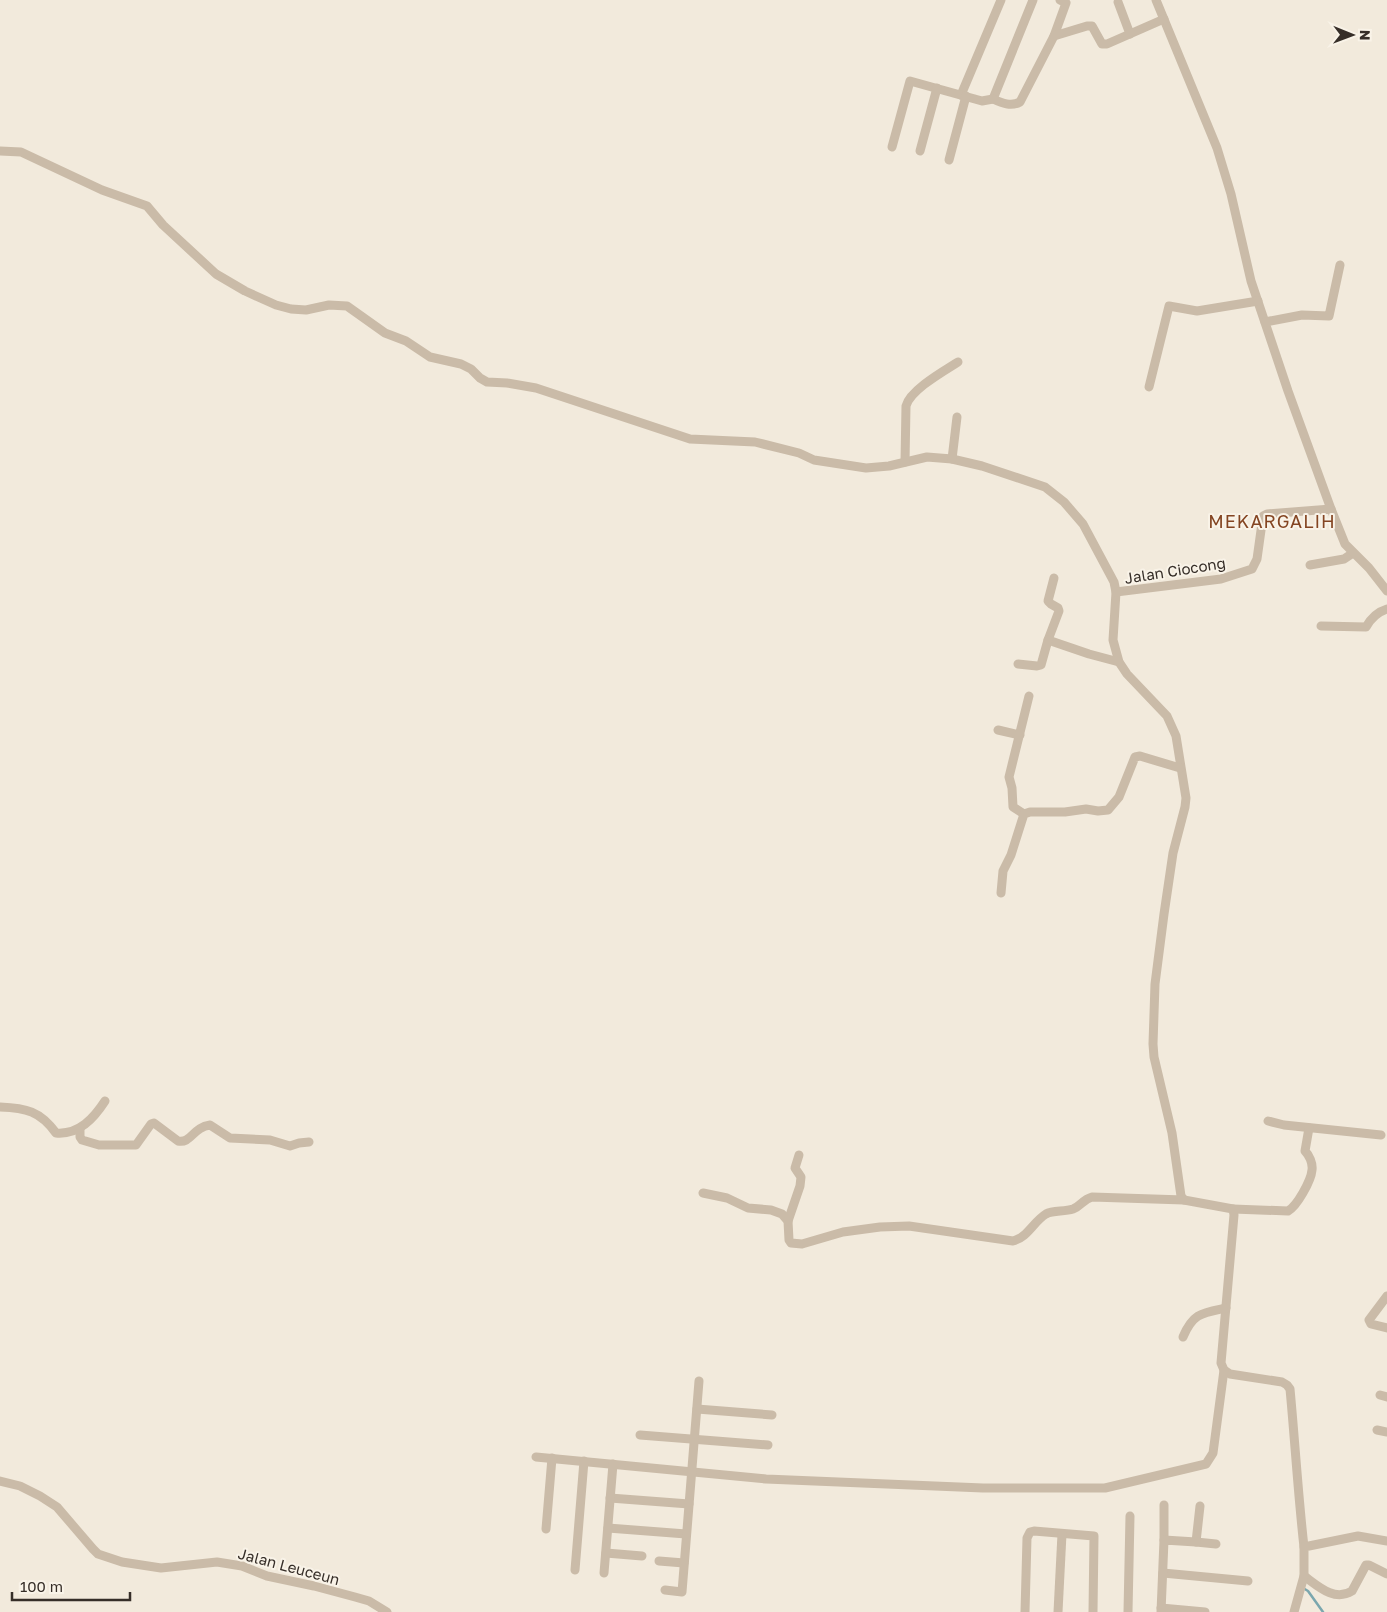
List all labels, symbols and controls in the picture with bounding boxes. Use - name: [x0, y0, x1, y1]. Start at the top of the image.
- north arrow: [1327, 10, 1377, 60]
- text: N: [1357, 30, 1374, 41]
- district label: MEKARGALIH: [1208, 510, 1336, 532]
- street label: Jalan Ciocong: [1123, 553, 1227, 587]
- street label: Jalan Leuceun: [236, 1544, 342, 1588]
- scale bar: [12, 1570, 130, 1602]
- text: 100 m: [20, 1577, 63, 1595]

